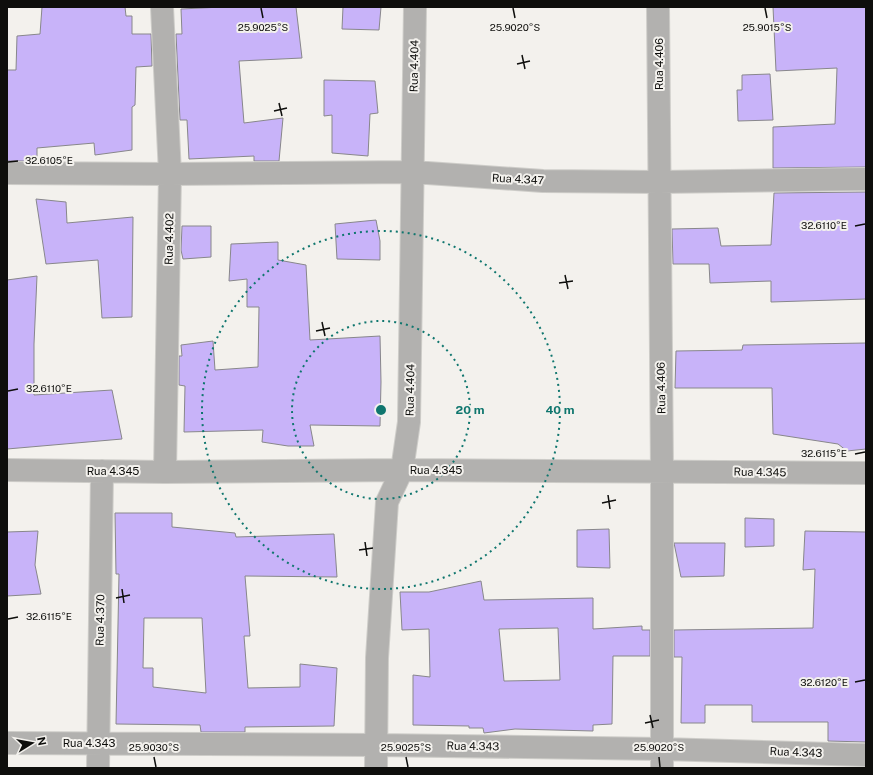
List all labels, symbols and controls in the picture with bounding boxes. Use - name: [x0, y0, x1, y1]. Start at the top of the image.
- text: 25.9025°S: [238, 21, 289, 33]
- text: 25.9020°S: [490, 21, 540, 33]
- text: 25.9015°S: [743, 21, 792, 33]
- street label: Rua 4.406: [653, 38, 665, 90]
- street label: Rua 4.404: [408, 40, 420, 92]
- text: 32.6105°E: [25, 154, 73, 166]
- street label: Rua 4.347: [492, 172, 545, 186]
- street label: Rua 4.402: [163, 212, 175, 265]
- text: 32.6110°E: [801, 219, 847, 231]
- street label: Rua 4.406: [655, 362, 667, 414]
- street label: Rua 4.404: [404, 364, 416, 416]
- text: 32.6110°E: [26, 382, 72, 394]
- centre of rings: [374, 403, 388, 417]
- text: 20 m: [456, 403, 485, 417]
- text: 40 m: [545, 403, 575, 417]
- text: 32.6115°E: [801, 447, 847, 459]
- street label: Rua 4.345: [410, 464, 462, 476]
- street label: Rua 4.345: [87, 465, 139, 477]
- street label: Rua 4.345: [734, 466, 786, 478]
- street label: Rua 4.370: [94, 594, 106, 646]
- text: 32.6115°E: [26, 610, 72, 622]
- text: 32.6120°E: [800, 676, 848, 688]
- north arrow: [12, 723, 52, 763]
- text: N: [35, 736, 49, 746]
- street label: Rua 4.343: [63, 737, 115, 749]
- street label: Rua 4.343: [447, 740, 499, 752]
- text: 25.9030°S: [129, 741, 180, 753]
- text: 25.9025°S: [381, 741, 432, 753]
- text: 25.9020°S: [634, 741, 684, 753]
- street label: Rua 4.343: [769, 745, 823, 759]

